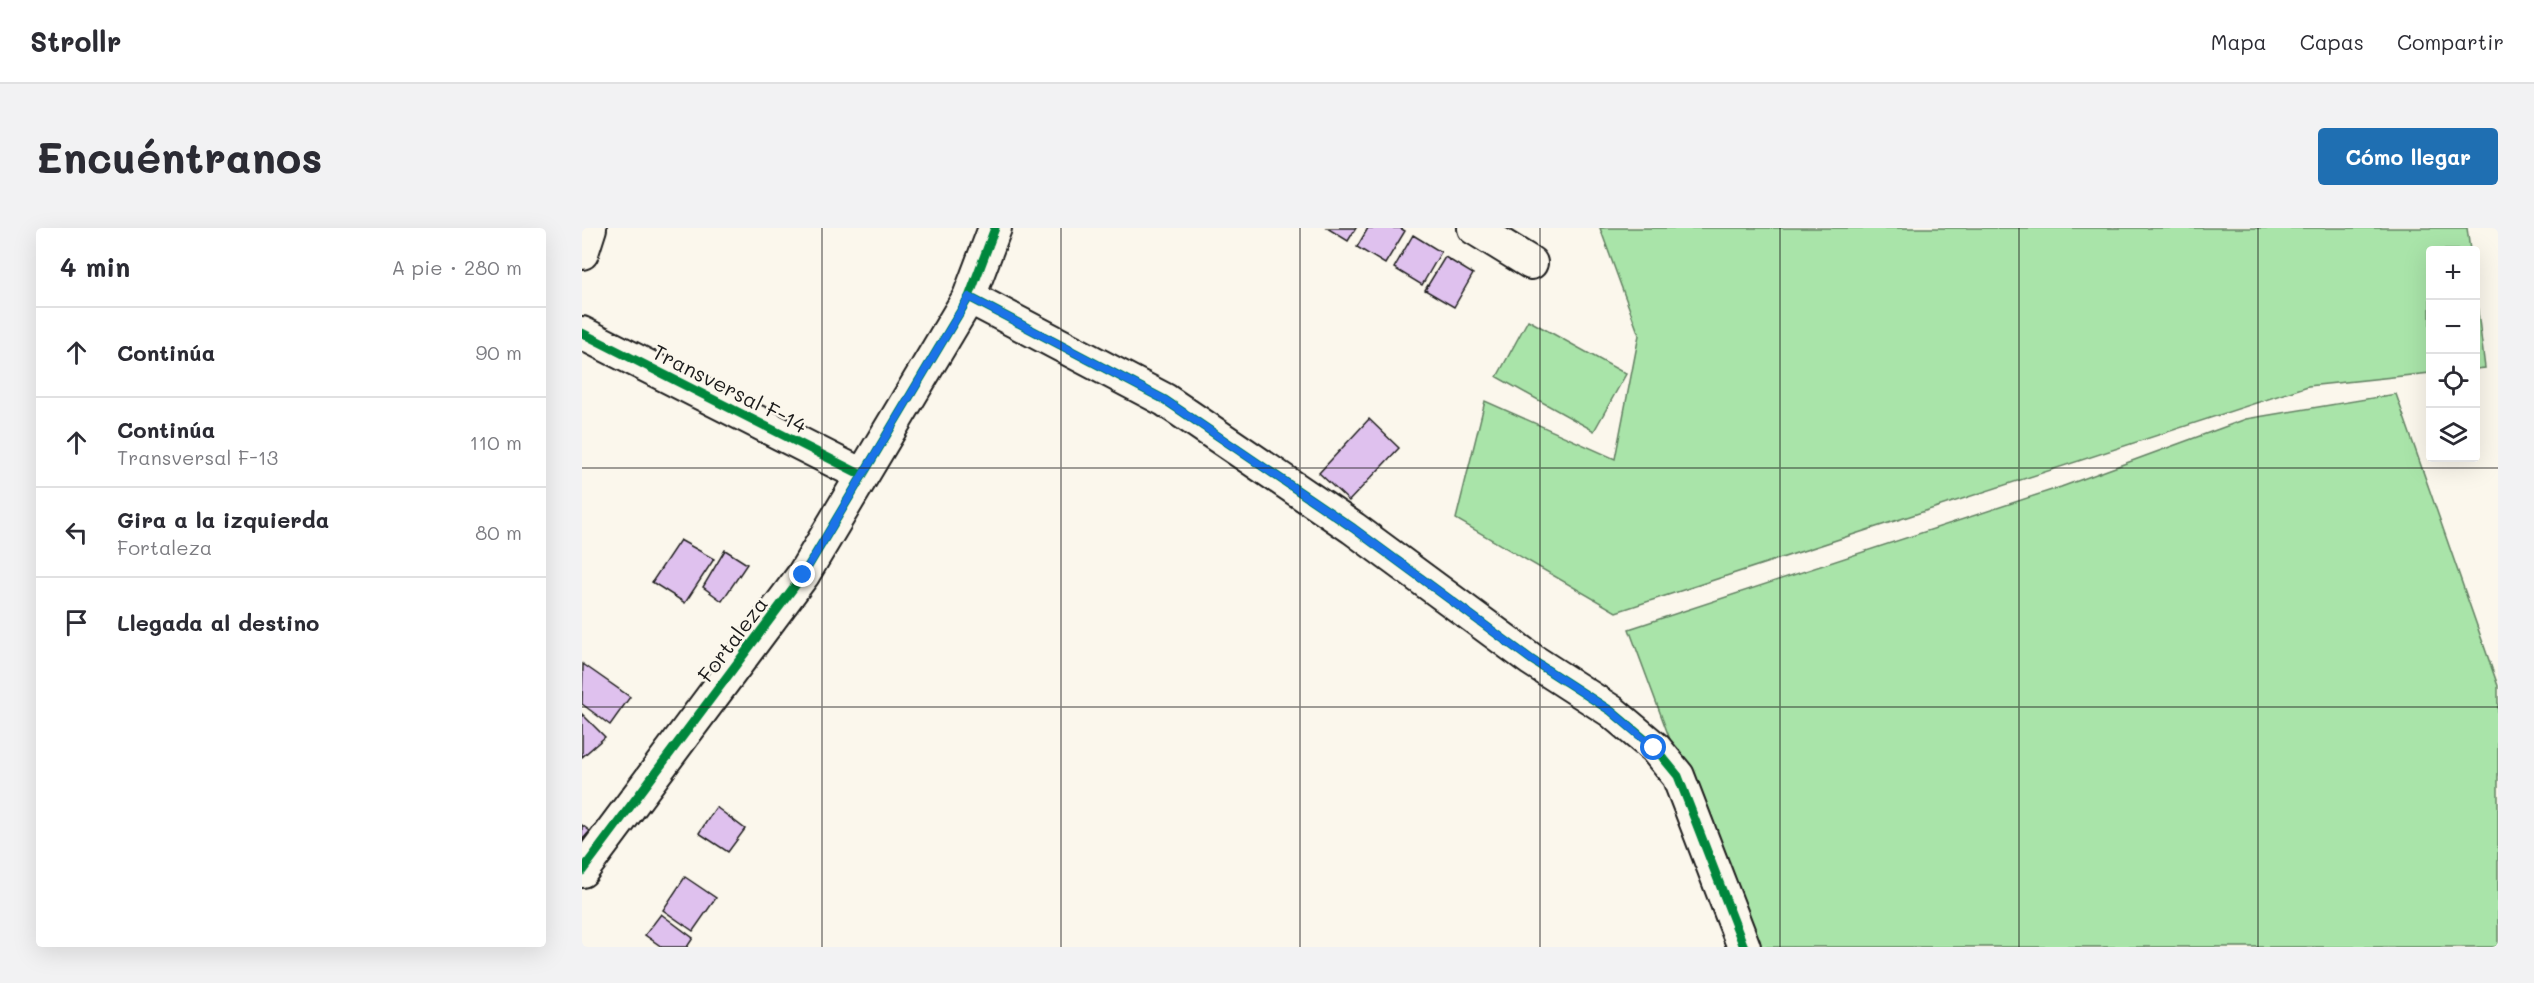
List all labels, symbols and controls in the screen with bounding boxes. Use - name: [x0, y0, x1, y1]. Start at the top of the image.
- text: Strollr: [30, 23, 121, 59]
- text: Mapa: [2211, 28, 2267, 55]
- text: Capas: [2300, 28, 2364, 55]
- text: Compartir: [2397, 28, 2504, 55]
- button: Cómo llegar: [2318, 128, 2498, 185]
- text: Encuéntranos: [36, 129, 322, 184]
- map controls: [2426, 246, 2480, 462]
- button: +: [2426, 246, 2480, 300]
- text: 4 min: [60, 250, 130, 284]
- text: A pie · 280 m: [391, 254, 522, 280]
- button: −: [2426, 300, 2480, 354]
- icon: ahead: [60, 336, 93, 369]
- text: Continúa: [117, 338, 215, 367]
- street label: Transversal F-14: [648, 338, 812, 439]
- text: 90 m: [476, 339, 522, 365]
- button: locate: [2426, 354, 2480, 408]
- button: layers: [2426, 408, 2480, 462]
- text: Continúa: [117, 415, 215, 444]
- icon: ahead: [60, 426, 93, 459]
- text: 110 m: [469, 429, 522, 455]
- text: Transversal F-13: [117, 444, 278, 470]
- text: Gira a la izquierda: [117, 505, 329, 534]
- icon: left: [60, 516, 93, 549]
- text: 80 m: [475, 519, 522, 545]
- text: Fortaleza: [117, 534, 212, 560]
- route end: [789, 561, 815, 587]
- street label: Fortaleza: [691, 591, 773, 687]
- icon: arrive: [60, 606, 93, 639]
- text: Llegada al destino: [117, 608, 319, 637]
- route start: [1640, 734, 1666, 760]

